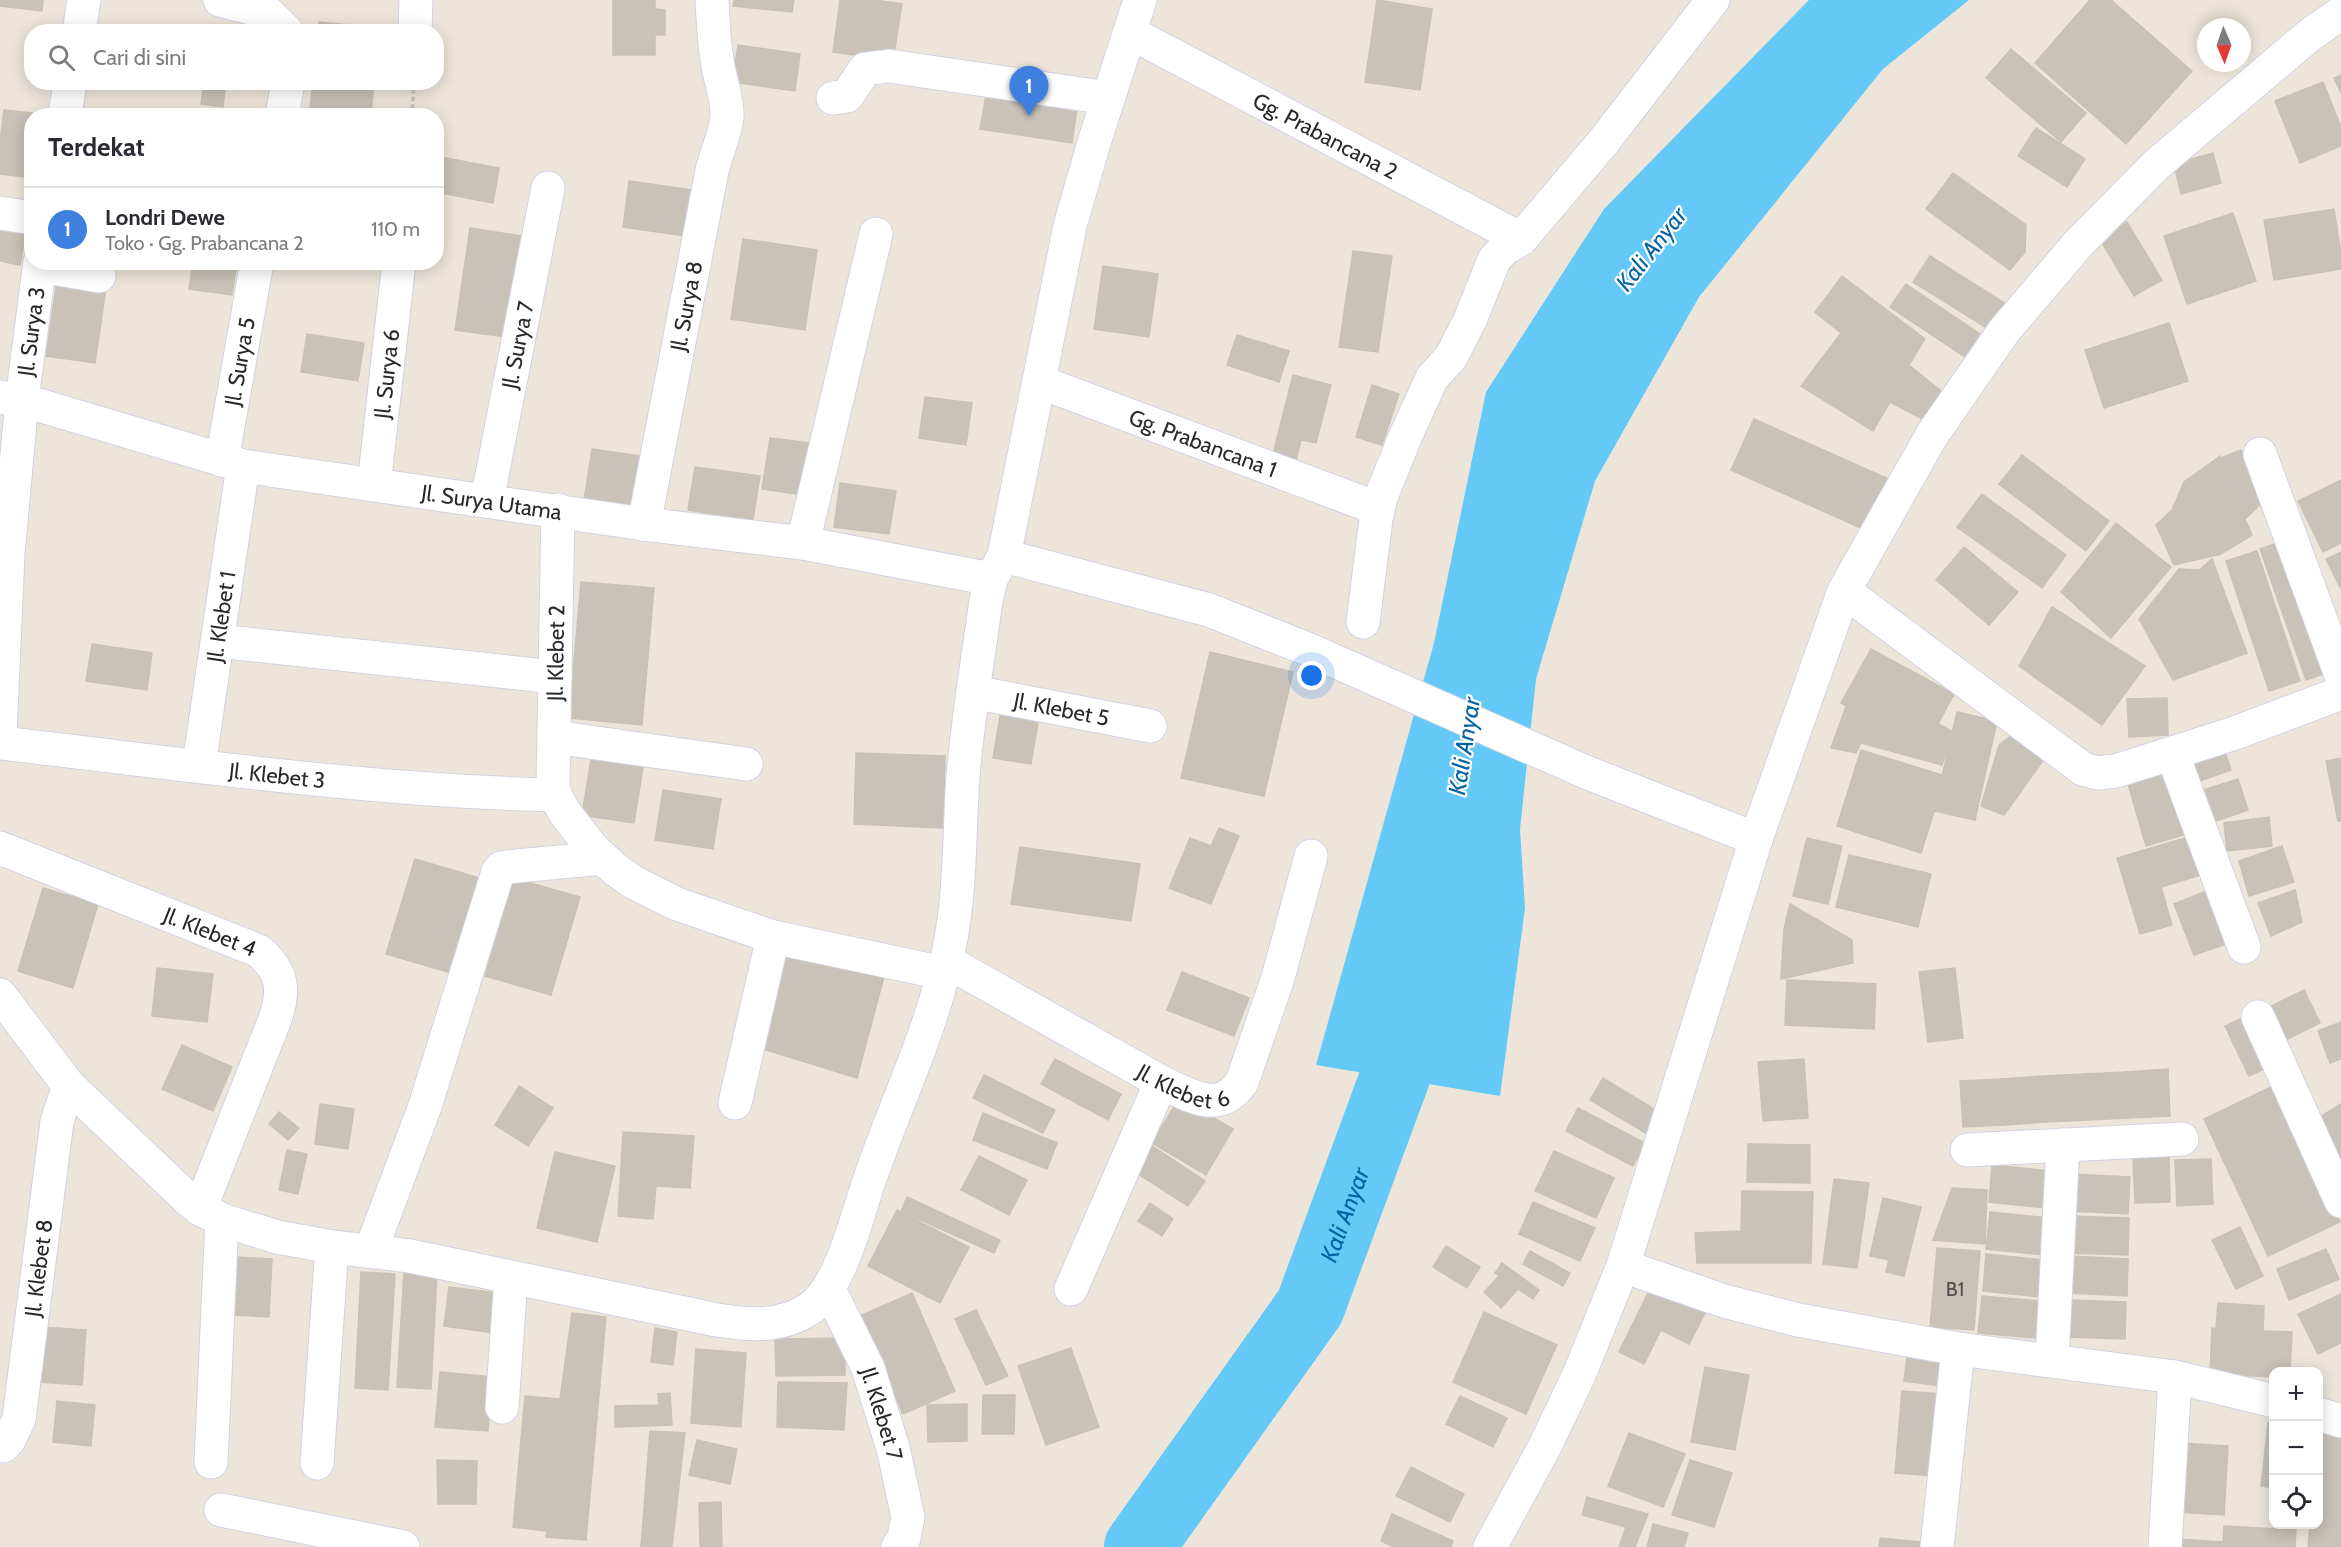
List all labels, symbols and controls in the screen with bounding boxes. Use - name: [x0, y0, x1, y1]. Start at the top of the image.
- north arrow: [2197, 18, 2251, 72]
- search box: [24, 24, 444, 90]
- icon: search: [45, 41, 78, 74]
- text: Cari di sini: [93, 44, 186, 71]
- pin: 1: [1010, 66, 1048, 116]
- street label: Gg. Prabancana 2: [1249, 86, 1403, 185]
- text: Terdekat: [48, 131, 145, 163]
- water label: Kali Anyar: [1609, 200, 1694, 297]
- text: Londri Dewe: [105, 204, 225, 231]
- text: 1: [64, 217, 71, 241]
- text: 110 m: [371, 217, 420, 241]
- text: Toko · Gg. Prabancana 2: [105, 231, 304, 255]
- street label: Jl. Surya 8: [664, 259, 708, 354]
- street label: Jl. Surya 3: [12, 285, 50, 379]
- street label: Jl. Surya 7: [495, 299, 539, 392]
- street label: Jl. Surya 5: [218, 315, 261, 409]
- street label: Jl. Surya 6: [368, 327, 405, 421]
- street label: Gg. Prabancana 1: [1125, 403, 1281, 483]
- street label: Jl. Surya Utama: [419, 478, 564, 526]
- street label: Jl. Klebet 1: [201, 569, 241, 665]
- street label: Jl. Klebet 2: [542, 605, 570, 702]
- your location: [1297, 661, 1326, 690]
- street label: Jl. Klebet 5: [1010, 686, 1111, 731]
- water label: Kali Anyar: [1442, 694, 1486, 797]
- street label: Jl. Klebet 3: [227, 757, 327, 794]
- street label: Jl. Klebet 4: [159, 901, 261, 962]
- street label: Jl. Klebet 6: [1131, 1057, 1233, 1114]
- water label: Kali Anyar: [1313, 1162, 1375, 1266]
- street label: Jl. Klebet 8: [19, 1218, 58, 1319]
- house number: B1: [1946, 1277, 1964, 1301]
- street label: Jl. Klebet 7: [855, 1363, 909, 1463]
- map controls: [2269, 1367, 2323, 1529]
- button: +: [2269, 1367, 2323, 1421]
- button: −: [2269, 1421, 2323, 1475]
- button: locate: [2269, 1475, 2323, 1529]

